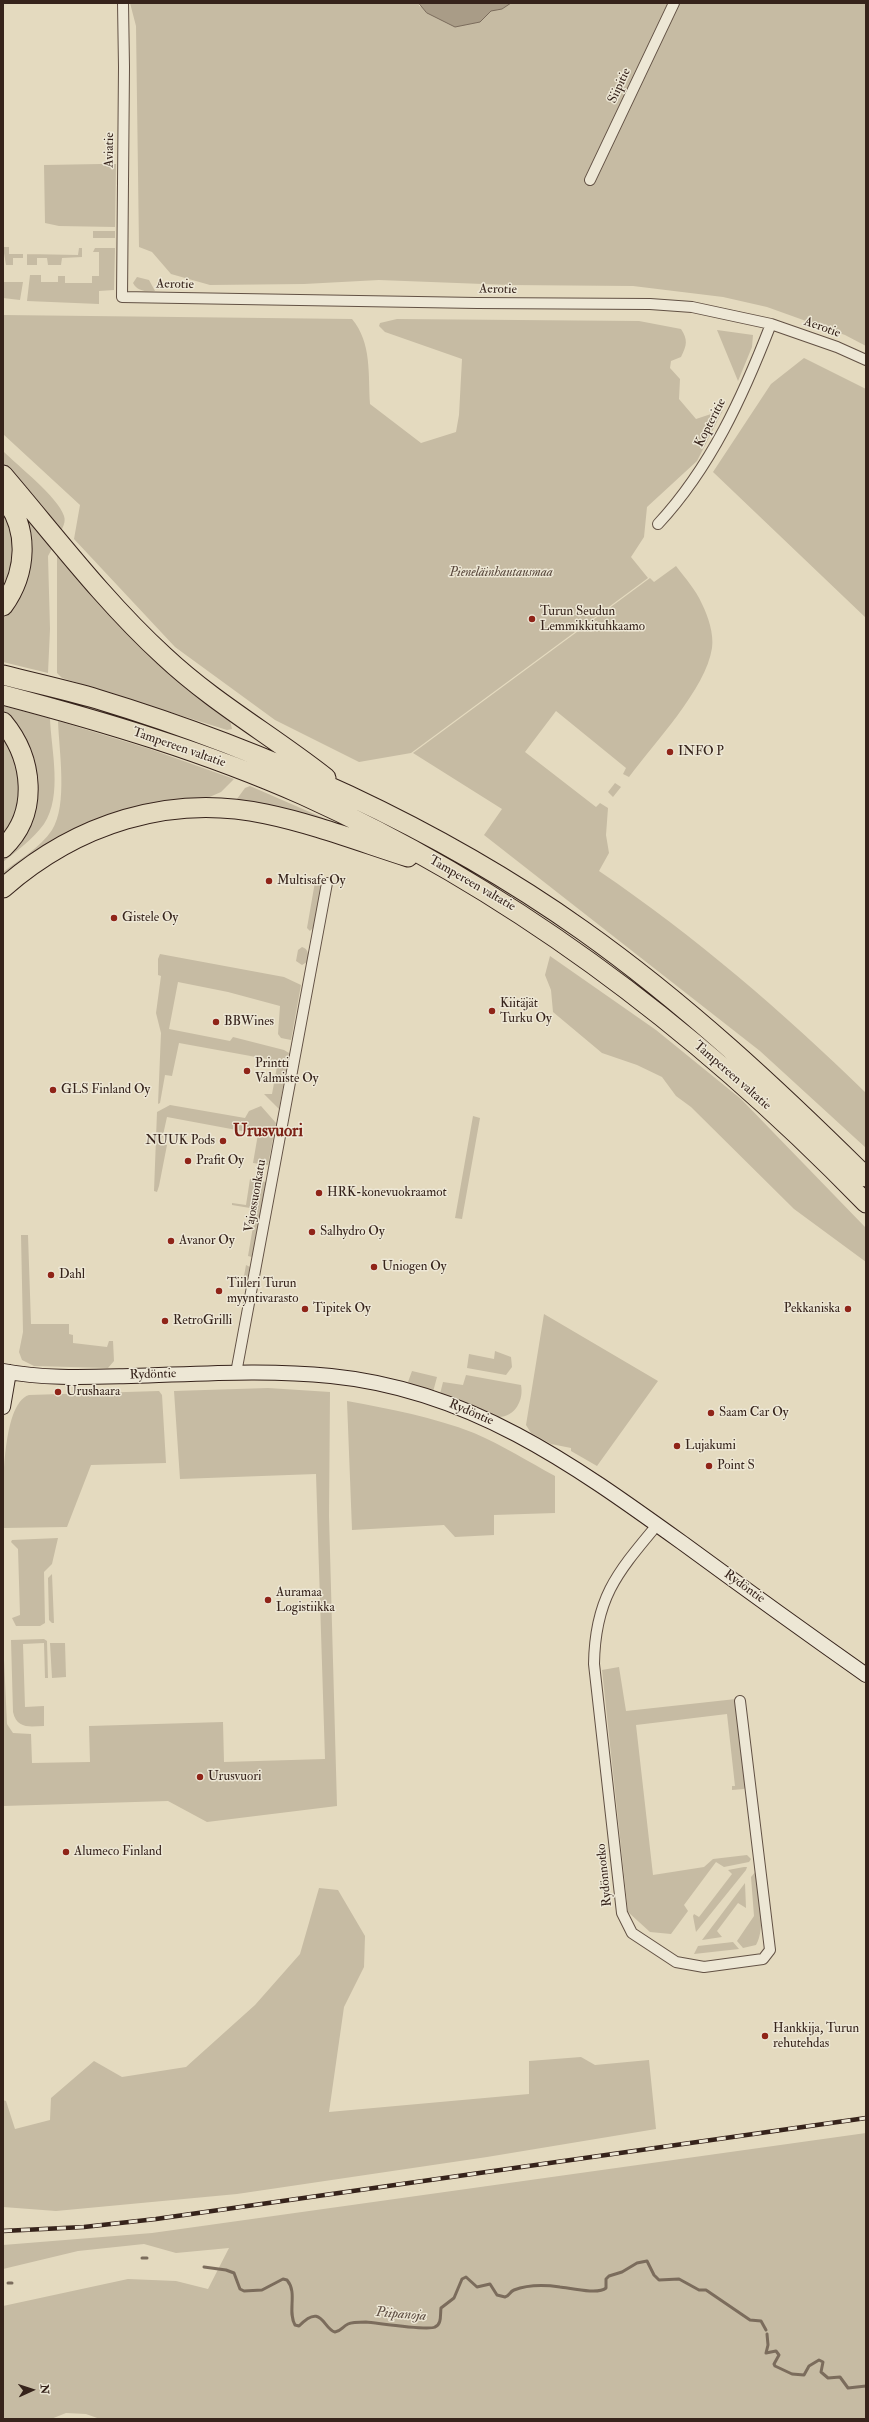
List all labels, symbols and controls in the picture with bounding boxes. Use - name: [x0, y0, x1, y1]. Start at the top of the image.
- street label: Siipitie: [605, 66, 635, 106]
- street label: Aviatie: [102, 132, 118, 168]
- street label: Aerotie: [156, 277, 194, 293]
- street label: Aerotie: [479, 282, 517, 298]
- street label: Aerotie: [802, 314, 842, 342]
- street label: Kopteritie: [692, 396, 730, 450]
- park label: Pieneläinhautausmaa: [449, 565, 553, 581]
- place label: Turun Seudun Lemmikkituhkaamo: [540, 604, 645, 635]
- marker: Turun Seudun Lemmikkituhkaamo: [527, 614, 537, 624]
- street label: Tampereen valtatie: [130, 725, 228, 771]
- place label: INFO P: [678, 744, 724, 760]
- marker: INFO P: [665, 747, 675, 757]
- street label: Tampereen valtatie: [426, 853, 518, 915]
- place label: Multisafe Oy: [277, 873, 345, 889]
- marker: Multisafe Oy: [264, 876, 274, 886]
- place label: Gistele Oy: [122, 910, 178, 926]
- marker: Gistele Oy: [109, 913, 119, 923]
- place label: Kiitäjät Turku Oy: [500, 996, 552, 1027]
- marker: Kiitäjät Turku Oy: [487, 1006, 497, 1016]
- place label: BBWines: [224, 1014, 274, 1030]
- marker: BBWines: [211, 1017, 221, 1027]
- street label: Tampereen valtatie: [690, 1038, 774, 1114]
- place label: Printti Valmiste Oy: [255, 1056, 318, 1087]
- marker: Printti Valmiste Oy: [242, 1066, 252, 1076]
- place label: GLS Finland Oy: [61, 1082, 150, 1098]
- marker: GLS Finland Oy: [48, 1085, 58, 1095]
- district label: Urusvuori: [233, 1122, 303, 1142]
- place label: NUUK Pods: [145, 1133, 215, 1149]
- marker: NUUK Pods: [218, 1136, 228, 1146]
- place label: Prafit Oy: [196, 1153, 244, 1169]
- marker: Prafit Oy: [183, 1156, 193, 1166]
- street label: Vajossuonkatu: [242, 1158, 270, 1234]
- place label: HRK-konevuokraamot: [327, 1185, 447, 1201]
- marker: HRK-konevuokraamot: [314, 1188, 324, 1198]
- place label: Salhydro Oy: [320, 1224, 385, 1240]
- marker: Salhydro Oy: [307, 1227, 317, 1237]
- place label: Avanor Oy: [179, 1233, 235, 1249]
- marker: Avanor Oy: [166, 1236, 176, 1246]
- place label: Uniogen Oy: [382, 1259, 447, 1275]
- marker: Uniogen Oy: [369, 1262, 379, 1272]
- place label: Dahl: [59, 1267, 85, 1283]
- marker: Dahl: [46, 1270, 56, 1280]
- place label: Tiileri Turun myyntivarasto: [227, 1276, 299, 1307]
- marker: Tiileri Turun myyntivarasto: [214, 1286, 224, 1296]
- place label: Tipitek Oy: [313, 1301, 371, 1317]
- place label: Pekkaniska: [784, 1301, 840, 1317]
- marker: Tipitek Oy: [300, 1304, 310, 1314]
- marker: Pekkaniska: [843, 1304, 853, 1314]
- place label: RetroGrilli: [173, 1313, 232, 1329]
- marker: RetroGrilli: [160, 1316, 170, 1326]
- street label: Rydöntie: [129, 1366, 177, 1384]
- place label: Urushaara: [66, 1384, 120, 1400]
- marker: Urushaara: [53, 1387, 63, 1397]
- street label: Rydöntie: [446, 1397, 496, 1429]
- place label: Saam Car Oy: [719, 1405, 788, 1421]
- marker: Saam Car Oy: [706, 1408, 716, 1418]
- place label: Lujakumi: [685, 1438, 736, 1454]
- marker: Lujakumi: [672, 1441, 682, 1451]
- place label: Point S: [717, 1458, 755, 1474]
- marker: Point S: [704, 1461, 714, 1471]
- street label: Rydöntie: [720, 1567, 768, 1607]
- place label: Auramaa Logistiikka: [276, 1585, 335, 1616]
- marker: Auramaa Logistiikka: [263, 1595, 273, 1605]
- place label: Urusvuori: [208, 1769, 261, 1785]
- marker: Urusvuori: [195, 1772, 205, 1782]
- street label: Rydönnotko: [594, 1843, 616, 1907]
- place label: Alumeco Finland: [74, 1844, 162, 1860]
- marker: Alumeco Finland: [61, 1847, 71, 1857]
- place label: Hankkija, Turun rehutehdas: [773, 2021, 859, 2052]
- marker: Hankkija, Turun rehutehdas: [760, 2031, 770, 2041]
- water label: Piipanoja: [375, 2304, 427, 2326]
- north arrow: [12, 2370, 52, 2410]
- text: N: [38, 2384, 51, 2395]

